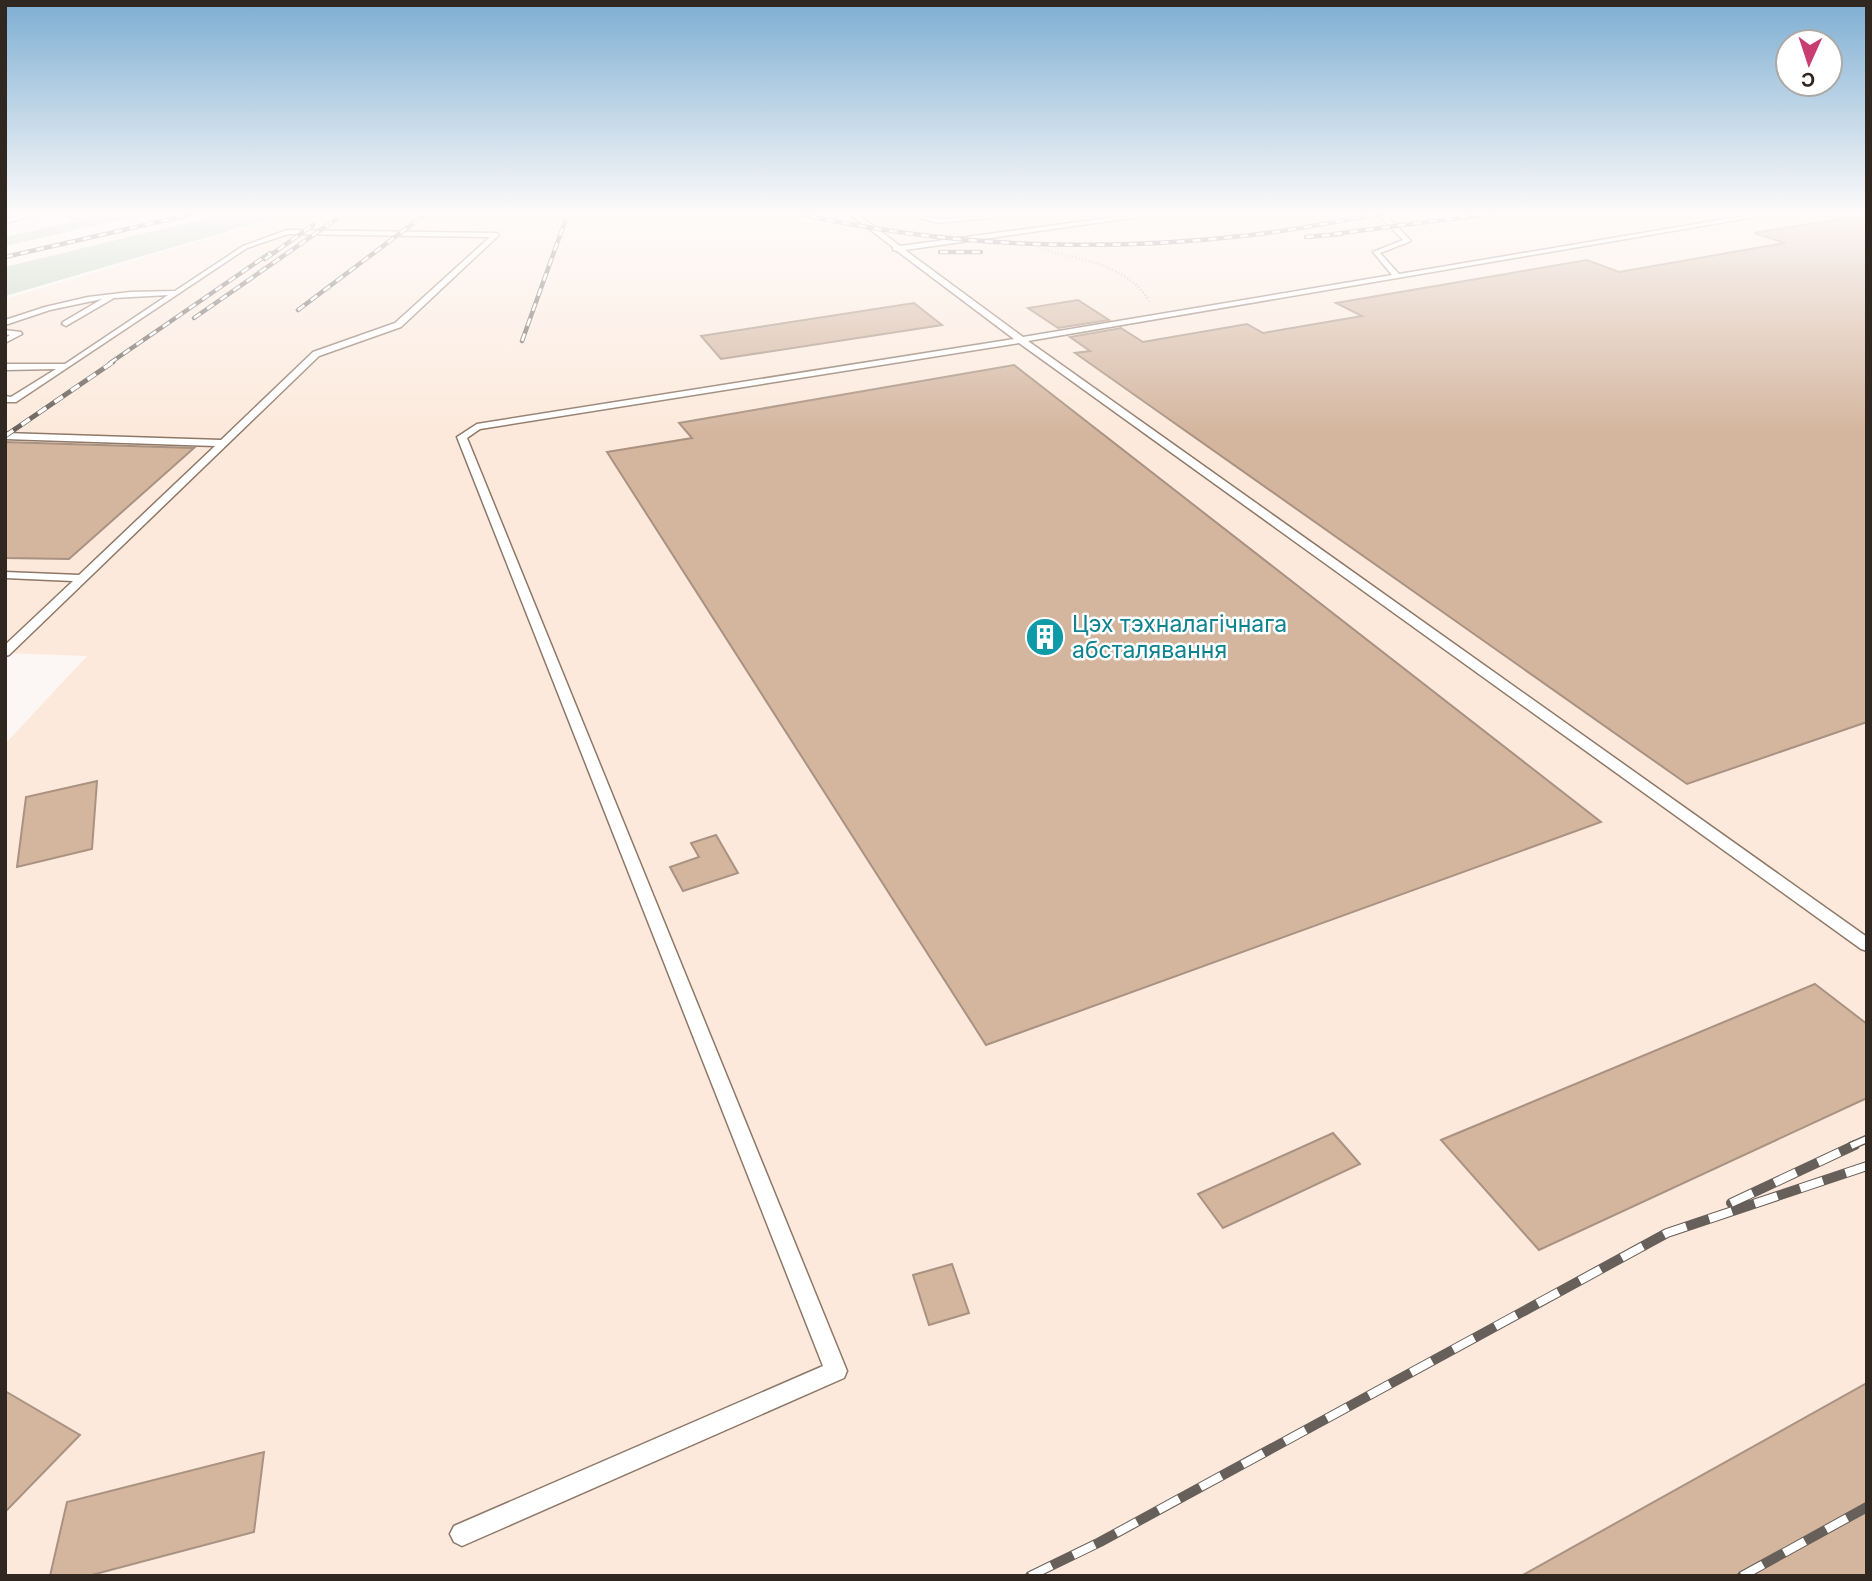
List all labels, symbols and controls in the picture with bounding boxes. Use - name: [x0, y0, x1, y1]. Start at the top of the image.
- north arrow: [1774, 28, 1844, 98]
- text: С: [1801, 68, 1816, 91]
- place label: Цэх тэхналагічнага абсталявання: [1072, 610, 1287, 664]
- building icon: Цэх тэхналагічнага абсталявання: [1024, 616, 1066, 658]

